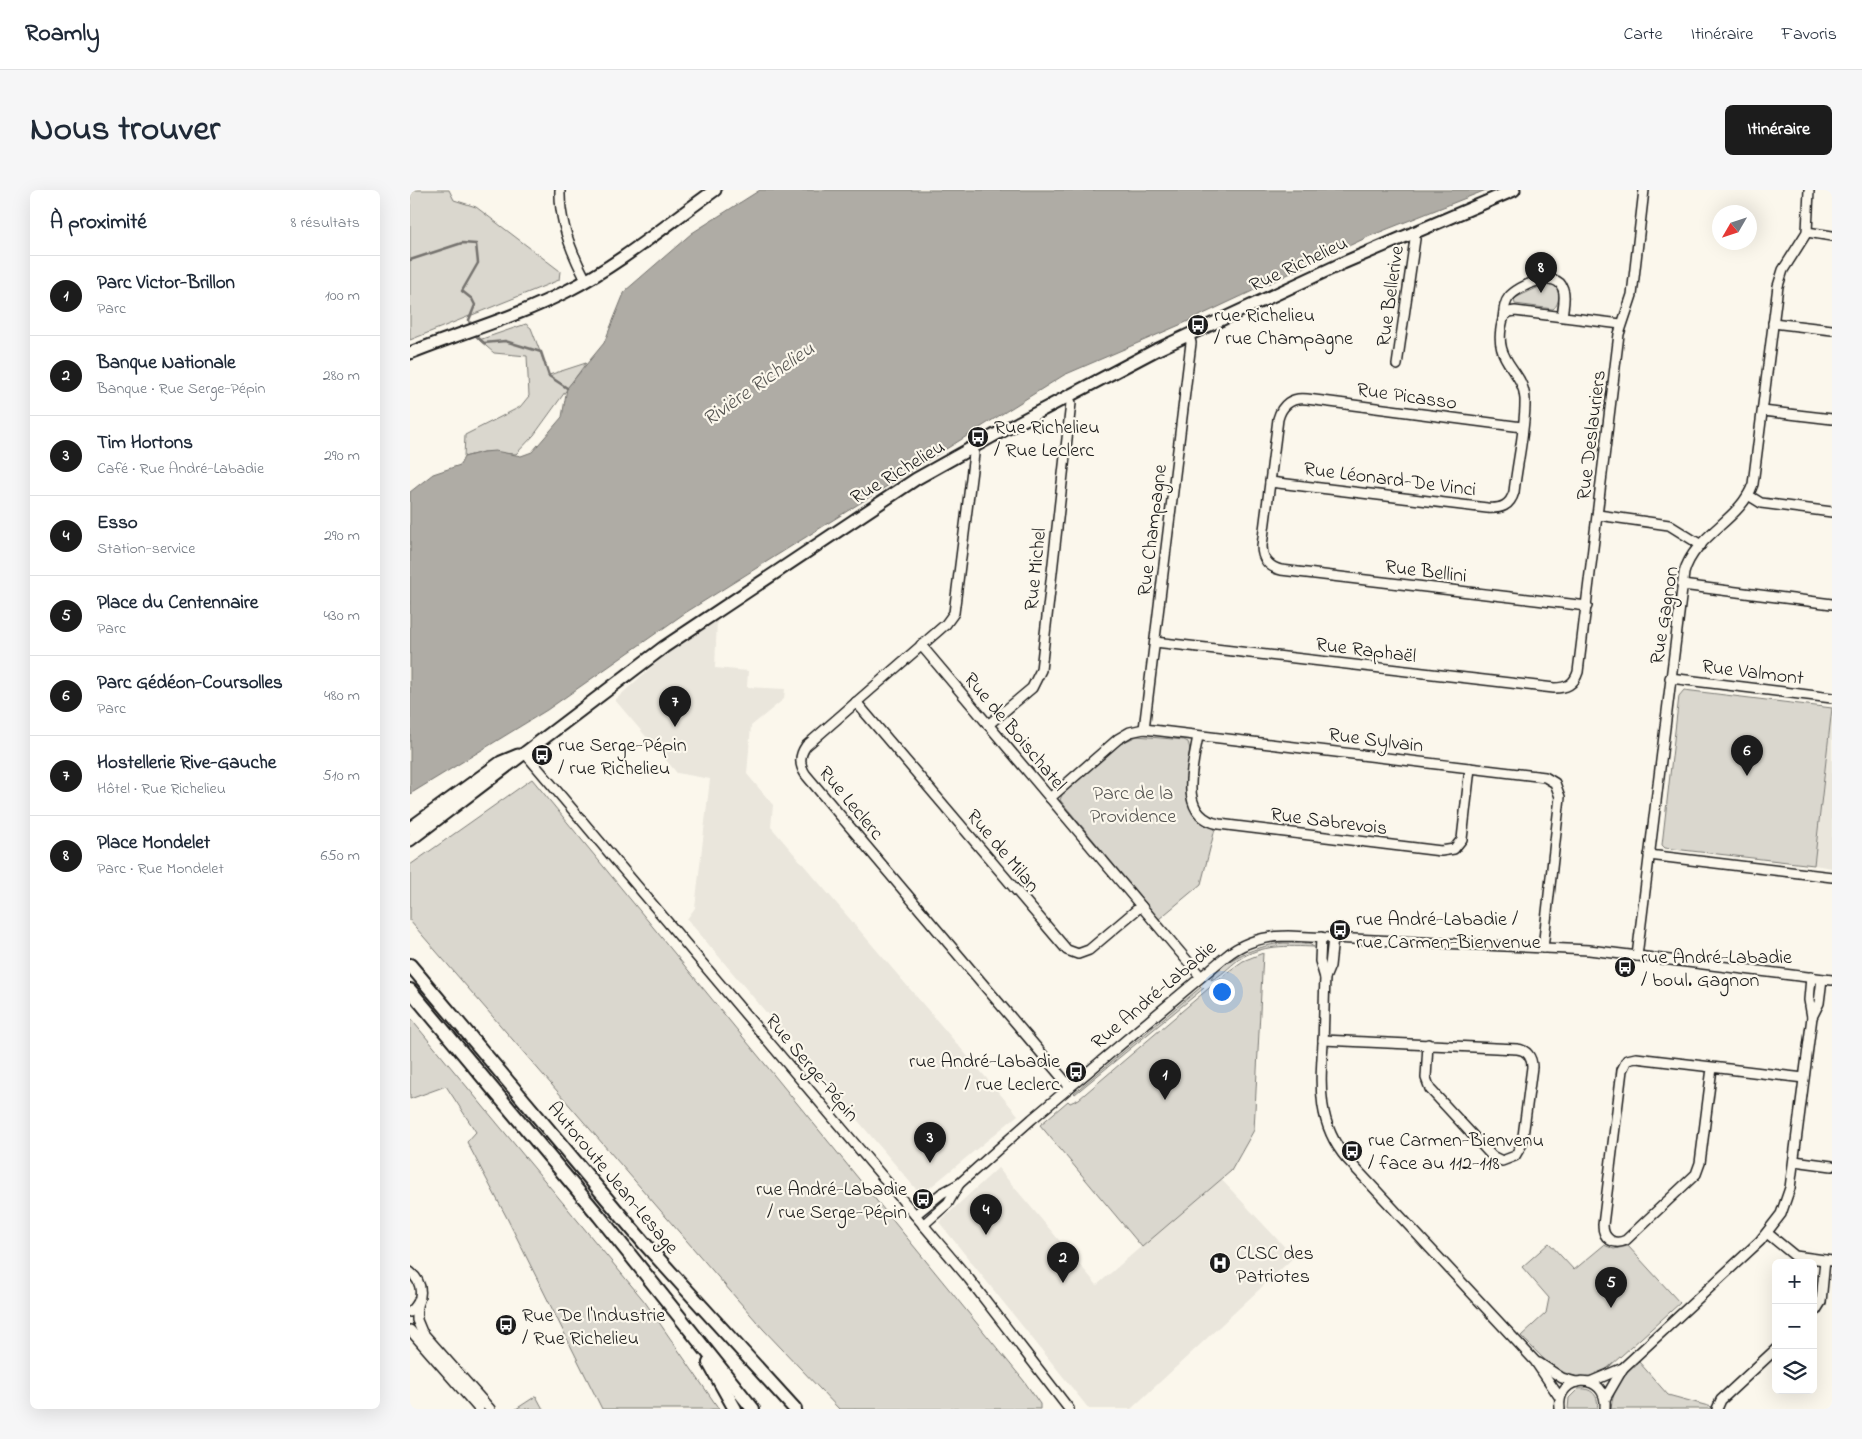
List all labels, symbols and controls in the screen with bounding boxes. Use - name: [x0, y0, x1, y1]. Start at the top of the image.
- text: Roamly: [25, 17, 100, 52]
- text: Carte: [1623, 22, 1663, 48]
- text: Itinéraire: [1691, 22, 1753, 48]
- text: Favoris: [1781, 22, 1837, 48]
- text: Nous trouver: [30, 105, 220, 156]
- button: Itinéraire: [1725, 105, 1832, 155]
- north arrow: [1712, 205, 1757, 250]
- text: À proximité: [50, 208, 147, 238]
- text: 8 résultats: [290, 211, 360, 235]
- street label: Rue Richelieu: [1245, 230, 1353, 301]
- street label: Rue Bellerive: [1370, 244, 1413, 349]
- pin: 8: [1525, 252, 1557, 293]
- text: Parc Victor-Brillon: [97, 270, 235, 297]
- text: 1: [63, 284, 69, 308]
- text: 100 m: [325, 284, 360, 308]
- text: Parc: [97, 297, 126, 321]
- place label: rue Richelieu / rue Champagne: [1214, 302, 1353, 355]
- bus stop icon: rue Richelieu / rue Champagne: [1186, 313, 1210, 337]
- water label: Rivière Richelieu: [697, 335, 821, 434]
- text: Banque Nationale: [97, 350, 236, 377]
- text: 2: [62, 364, 70, 388]
- text: 280 m: [323, 364, 360, 388]
- street label: Rue Deslauriers: [1570, 369, 1615, 502]
- street label: Rue Picasso: [1355, 376, 1459, 419]
- text: Banque · Rue Serge-Pépin: [97, 377, 265, 401]
- place label: Rue Richelieu / Rue Leclerc: [994, 414, 1100, 466]
- bus stop icon: Rue Richelieu / Rue Leclerc: [966, 425, 990, 449]
- text: Tim Hortons: [97, 430, 193, 457]
- street label: Rue Richelieu: [846, 433, 951, 513]
- text: 3: [63, 444, 69, 468]
- text: 290 m: [324, 444, 360, 468]
- street label: Rue Léonard-De Vinci: [1302, 456, 1478, 505]
- text: Café · Rue André-Labadie: [97, 457, 264, 481]
- street label: Rue Champagne: [1131, 463, 1177, 598]
- text: Esso: [97, 510, 138, 537]
- text: 4: [63, 524, 69, 548]
- text: 290 m: [324, 524, 360, 548]
- street label: Rue Michel: [1018, 527, 1055, 612]
- text: Station-service: [97, 537, 195, 561]
- street label: Rue Bellini: [1383, 553, 1468, 592]
- street label: Rue Gagnon: [1643, 564, 1689, 667]
- text: Place du Centennaire: [97, 590, 258, 617]
- text: 5: [61, 604, 71, 628]
- text: 430 m: [323, 604, 360, 628]
- text: Parc: [97, 617, 126, 641]
- street label: Rue Raphaël: [1314, 631, 1418, 672]
- street label: Rue Valmont: [1700, 653, 1806, 694]
- street label: Rue de Boischatel: [956, 667, 1073, 798]
- text: Parc Gédéon-Coursolles: [97, 670, 283, 697]
- text: 6: [62, 684, 70, 708]
- text: 480 m: [324, 684, 360, 708]
- pin: 7: [659, 686, 691, 727]
- text: Parc: [97, 697, 126, 721]
- street label: Rue Sylvain: [1326, 721, 1425, 762]
- place label: rue Serge-Pépin / rue Richelieu: [558, 732, 687, 784]
- pin: 6: [1731, 735, 1763, 776]
- bus stop icon: rue Serge-Pépin / rue Richelieu: [530, 743, 554, 767]
- text: Hostellerie Rive-Gauche: [97, 750, 276, 777]
- street label: Rue Leclerc: [810, 760, 890, 847]
- text: 7: [63, 764, 69, 788]
- text: 510 m: [322, 764, 360, 788]
- text: Hôtel · Rue Richelieu: [97, 777, 226, 801]
- park label: Parc de la Providence: [1090, 780, 1176, 832]
- street label: Rue Sabrevois: [1269, 801, 1389, 844]
- street label: Rue de Milan: [958, 803, 1046, 900]
- text: Place Mondelet: [97, 830, 210, 857]
- text: 8: [63, 844, 69, 868]
- text: 650 m: [320, 844, 360, 868]
- text: Parc · Rue Mondelet: [97, 857, 224, 881]
- place label: rue André-Labadie / rue Carmen-Bienvenue: [1356, 906, 1541, 958]
- bus stop icon: rue André-Labadie / rue Carmen-Bienvenue: [1328, 918, 1352, 942]
- street label: Rue André-Labadie: [1086, 935, 1224, 1057]
- place label: rue André-Labadie / boul. Gagnon: [1641, 944, 1792, 997]
- bus stop icon: rue André-Labadie / boul. Gagnon: [1613, 955, 1637, 979]
- your location: [1209, 979, 1235, 1005]
- street label: Rue Serge-Pépin: [756, 1008, 865, 1130]
- place label: rue André-Labadie / rue Leclerc: [909, 1048, 1060, 1100]
- pin: 1: [1149, 1059, 1181, 1100]
- bus stop icon: rue André-Labadie / rue Leclerc: [1064, 1060, 1088, 1084]
- street label: Autoroute Jean-Lesage: [539, 1096, 685, 1262]
- pin: 3: [914, 1122, 946, 1163]
- place label: rue Carmen-Bienvenu / face au 112-118: [1368, 1127, 1544, 1179]
- bus stop icon: rue Carmen-Bienvenu / face au 112-118: [1340, 1139, 1364, 1163]
- place label: rue André-Labadie / rue Serge-Pépin: [756, 1176, 907, 1229]
- bus stop icon: rue André-Labadie / rue Serge-Pépin: [911, 1187, 935, 1211]
- pin: 4: [970, 1194, 1002, 1235]
- place label: CLSC des Patriotes: [1236, 1240, 1314, 1292]
- pin: 2: [1047, 1242, 1079, 1283]
- hospital icon: CLSC des Patriotes: [1208, 1251, 1232, 1275]
- map controls: [1772, 1259, 1817, 1394]
- button: +: [1772, 1259, 1817, 1304]
- pin: 5: [1595, 1267, 1627, 1308]
- place label: Rue De l'Industrie / Rue Richelieu: [522, 1302, 665, 1354]
- button: −: [1772, 1304, 1817, 1349]
- bus stop icon: Rue De l'Industrie / Rue Richelieu: [494, 1313, 518, 1337]
- button: layers: [1772, 1349, 1817, 1394]

